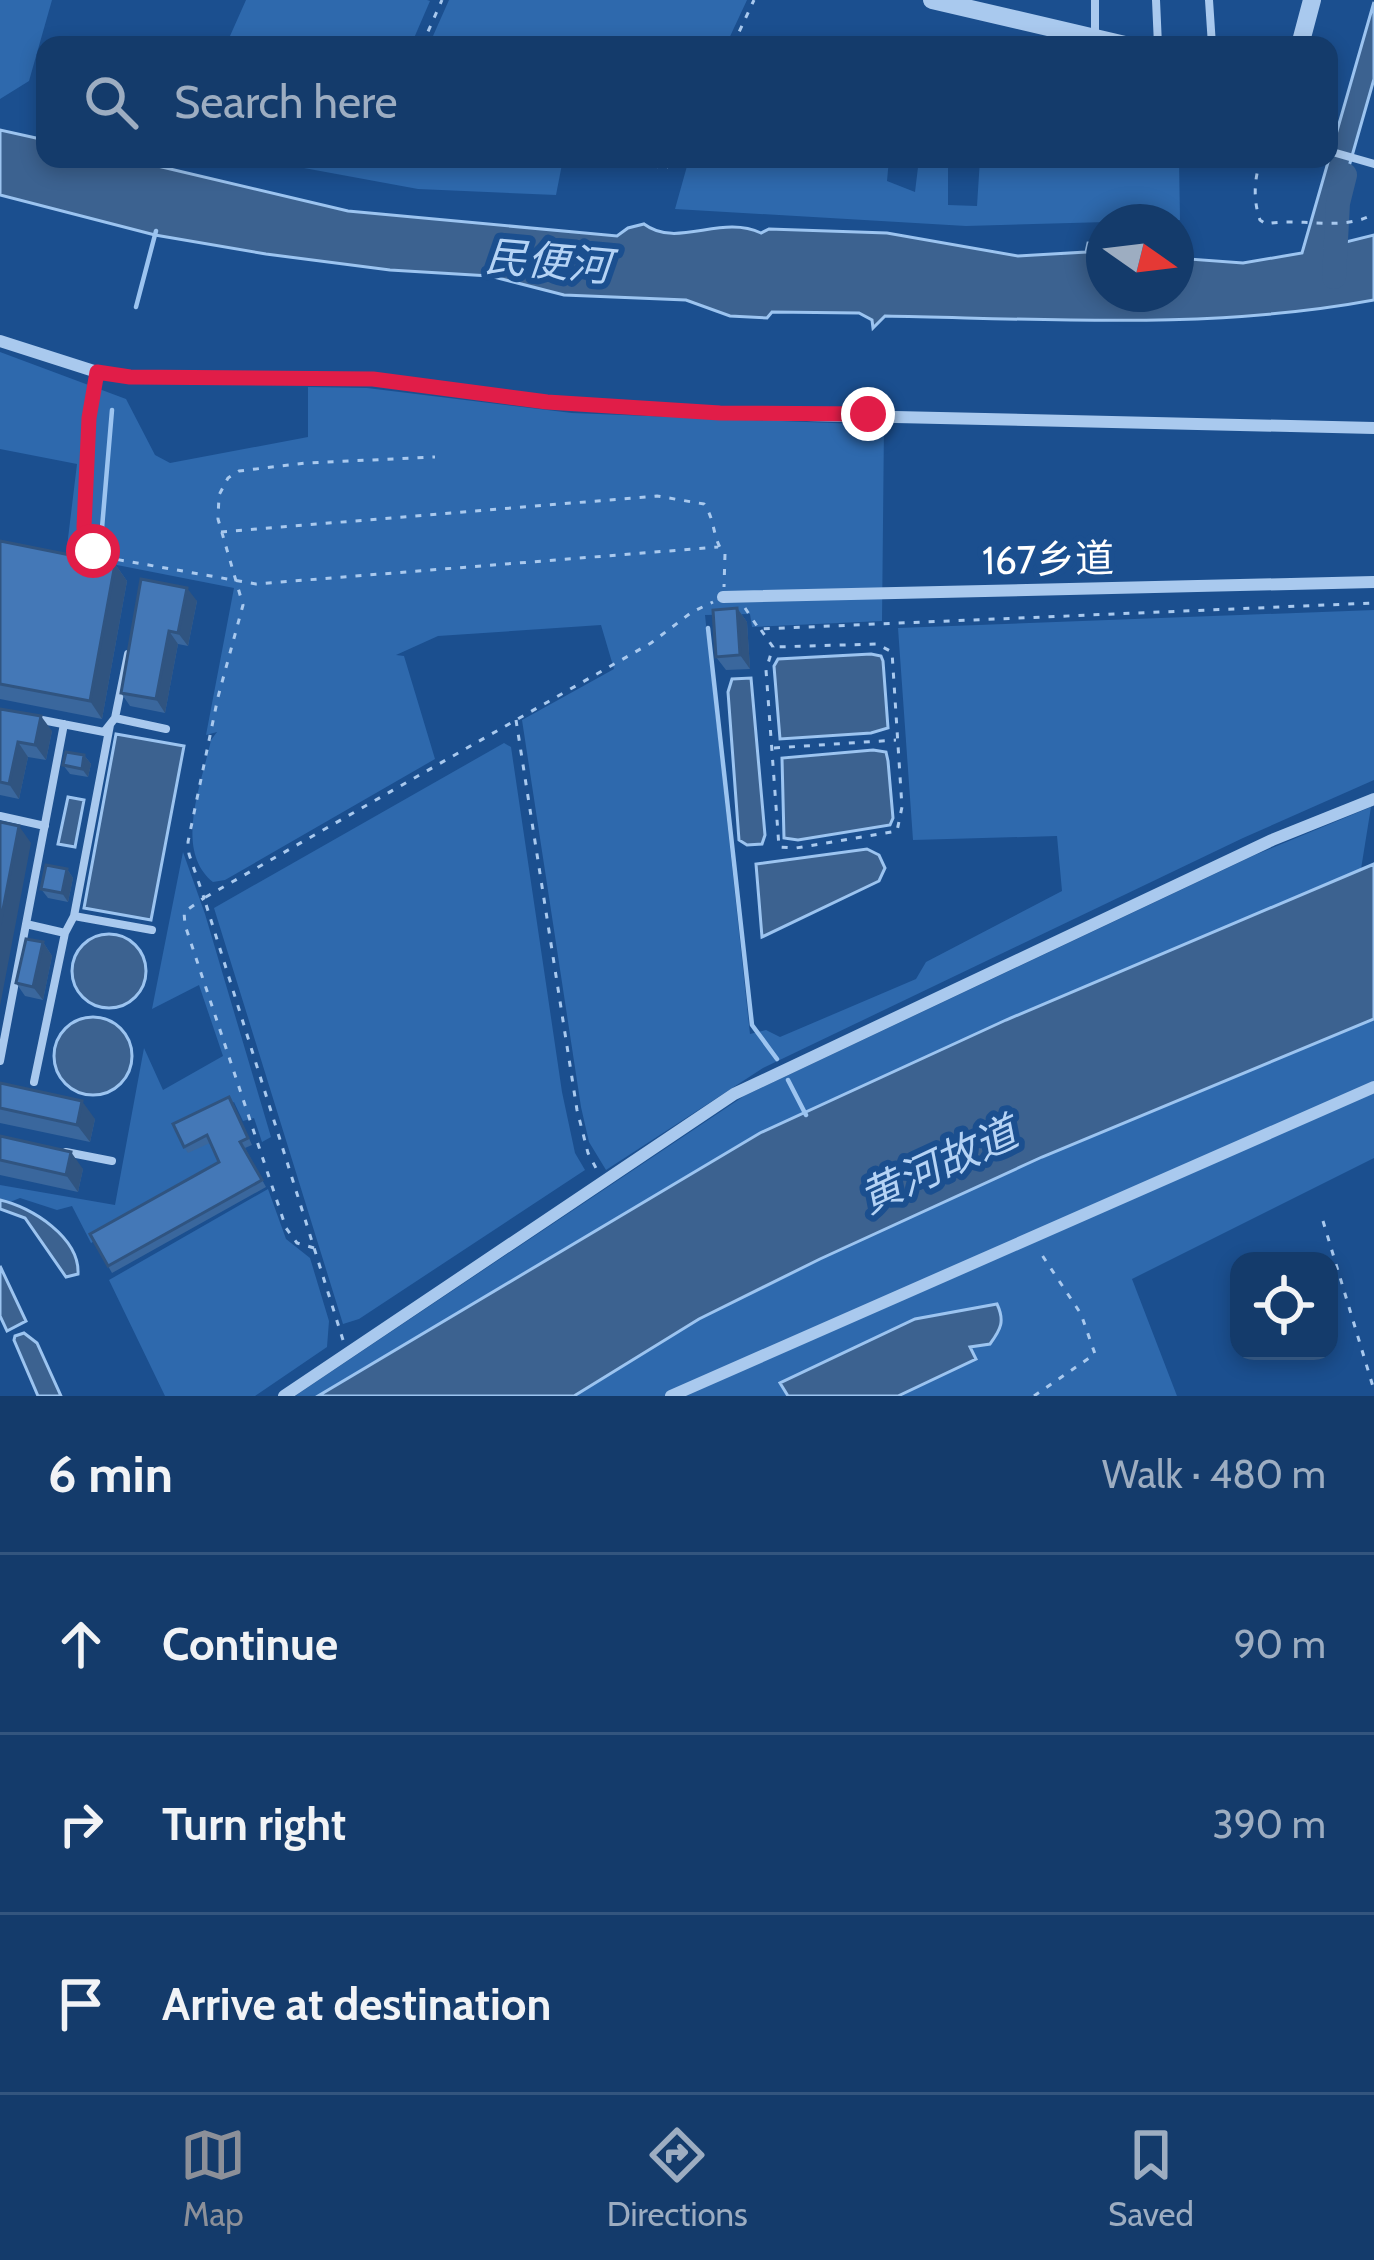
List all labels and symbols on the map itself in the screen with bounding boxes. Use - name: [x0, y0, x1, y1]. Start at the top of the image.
- north arrow: [1086, 204, 1194, 312]
- water label: 民便河: [483, 230, 620, 293]
- route end: [841, 387, 895, 441]
- route start: [66, 524, 120, 578]
- street label: 167乡道: [982, 534, 1114, 584]
- water label: 黄河故道: [851, 1103, 1031, 1224]

